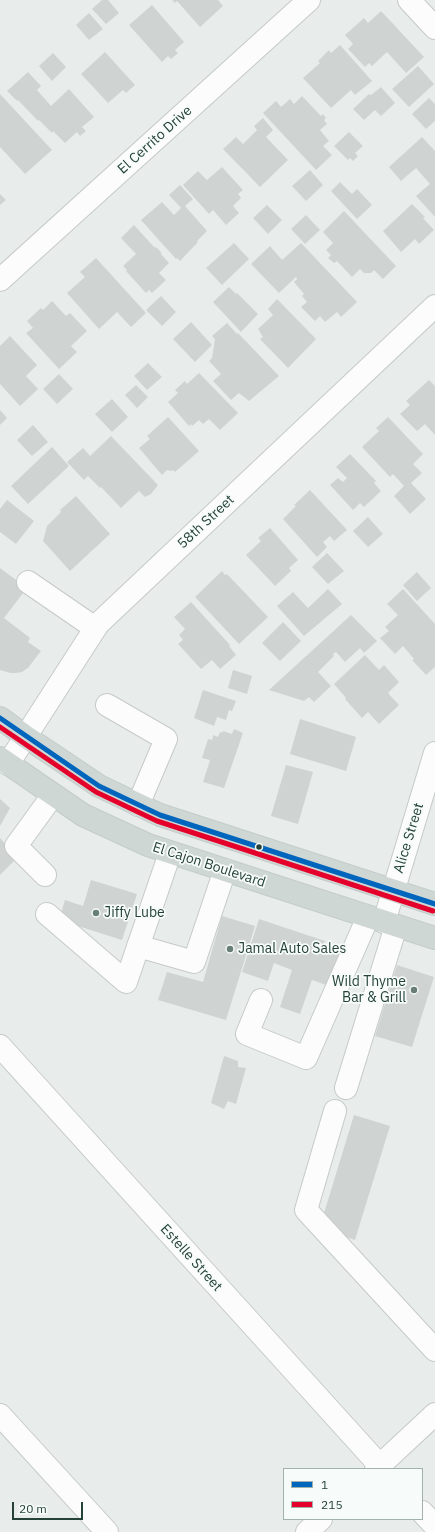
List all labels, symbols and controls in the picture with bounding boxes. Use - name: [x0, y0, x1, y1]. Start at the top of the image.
- street label: El Cerrito Drive: [114, 102, 196, 178]
- street label: 58th Street: [174, 492, 238, 552]
- street label: Alice Street: [390, 801, 428, 875]
- street label: El Cajon Boulevard: [150, 839, 268, 891]
- unlabelled marker: [254, 842, 264, 852]
- place label: Jiffy Lube: [104, 905, 165, 921]
- marker: Jiffy Lube: [91, 908, 101, 918]
- place label: Jamal Auto Sales: [238, 941, 346, 957]
- marker: Jamal Auto Sales: [225, 944, 235, 954]
- place label: Wild Thyme Bar & Grill: [332, 974, 406, 1006]
- marker: Wild Thyme Bar & Grill: [409, 985, 419, 995]
- street label: Estelle Street: [157, 1221, 225, 1295]
- legend: [283, 1468, 423, 1520]
- text: 1: [321, 1477, 328, 1492]
- scale bar: [14, 1494, 85, 1520]
- text: 215: [321, 1497, 343, 1512]
- text: 20 m: [19, 1501, 47, 1516]

